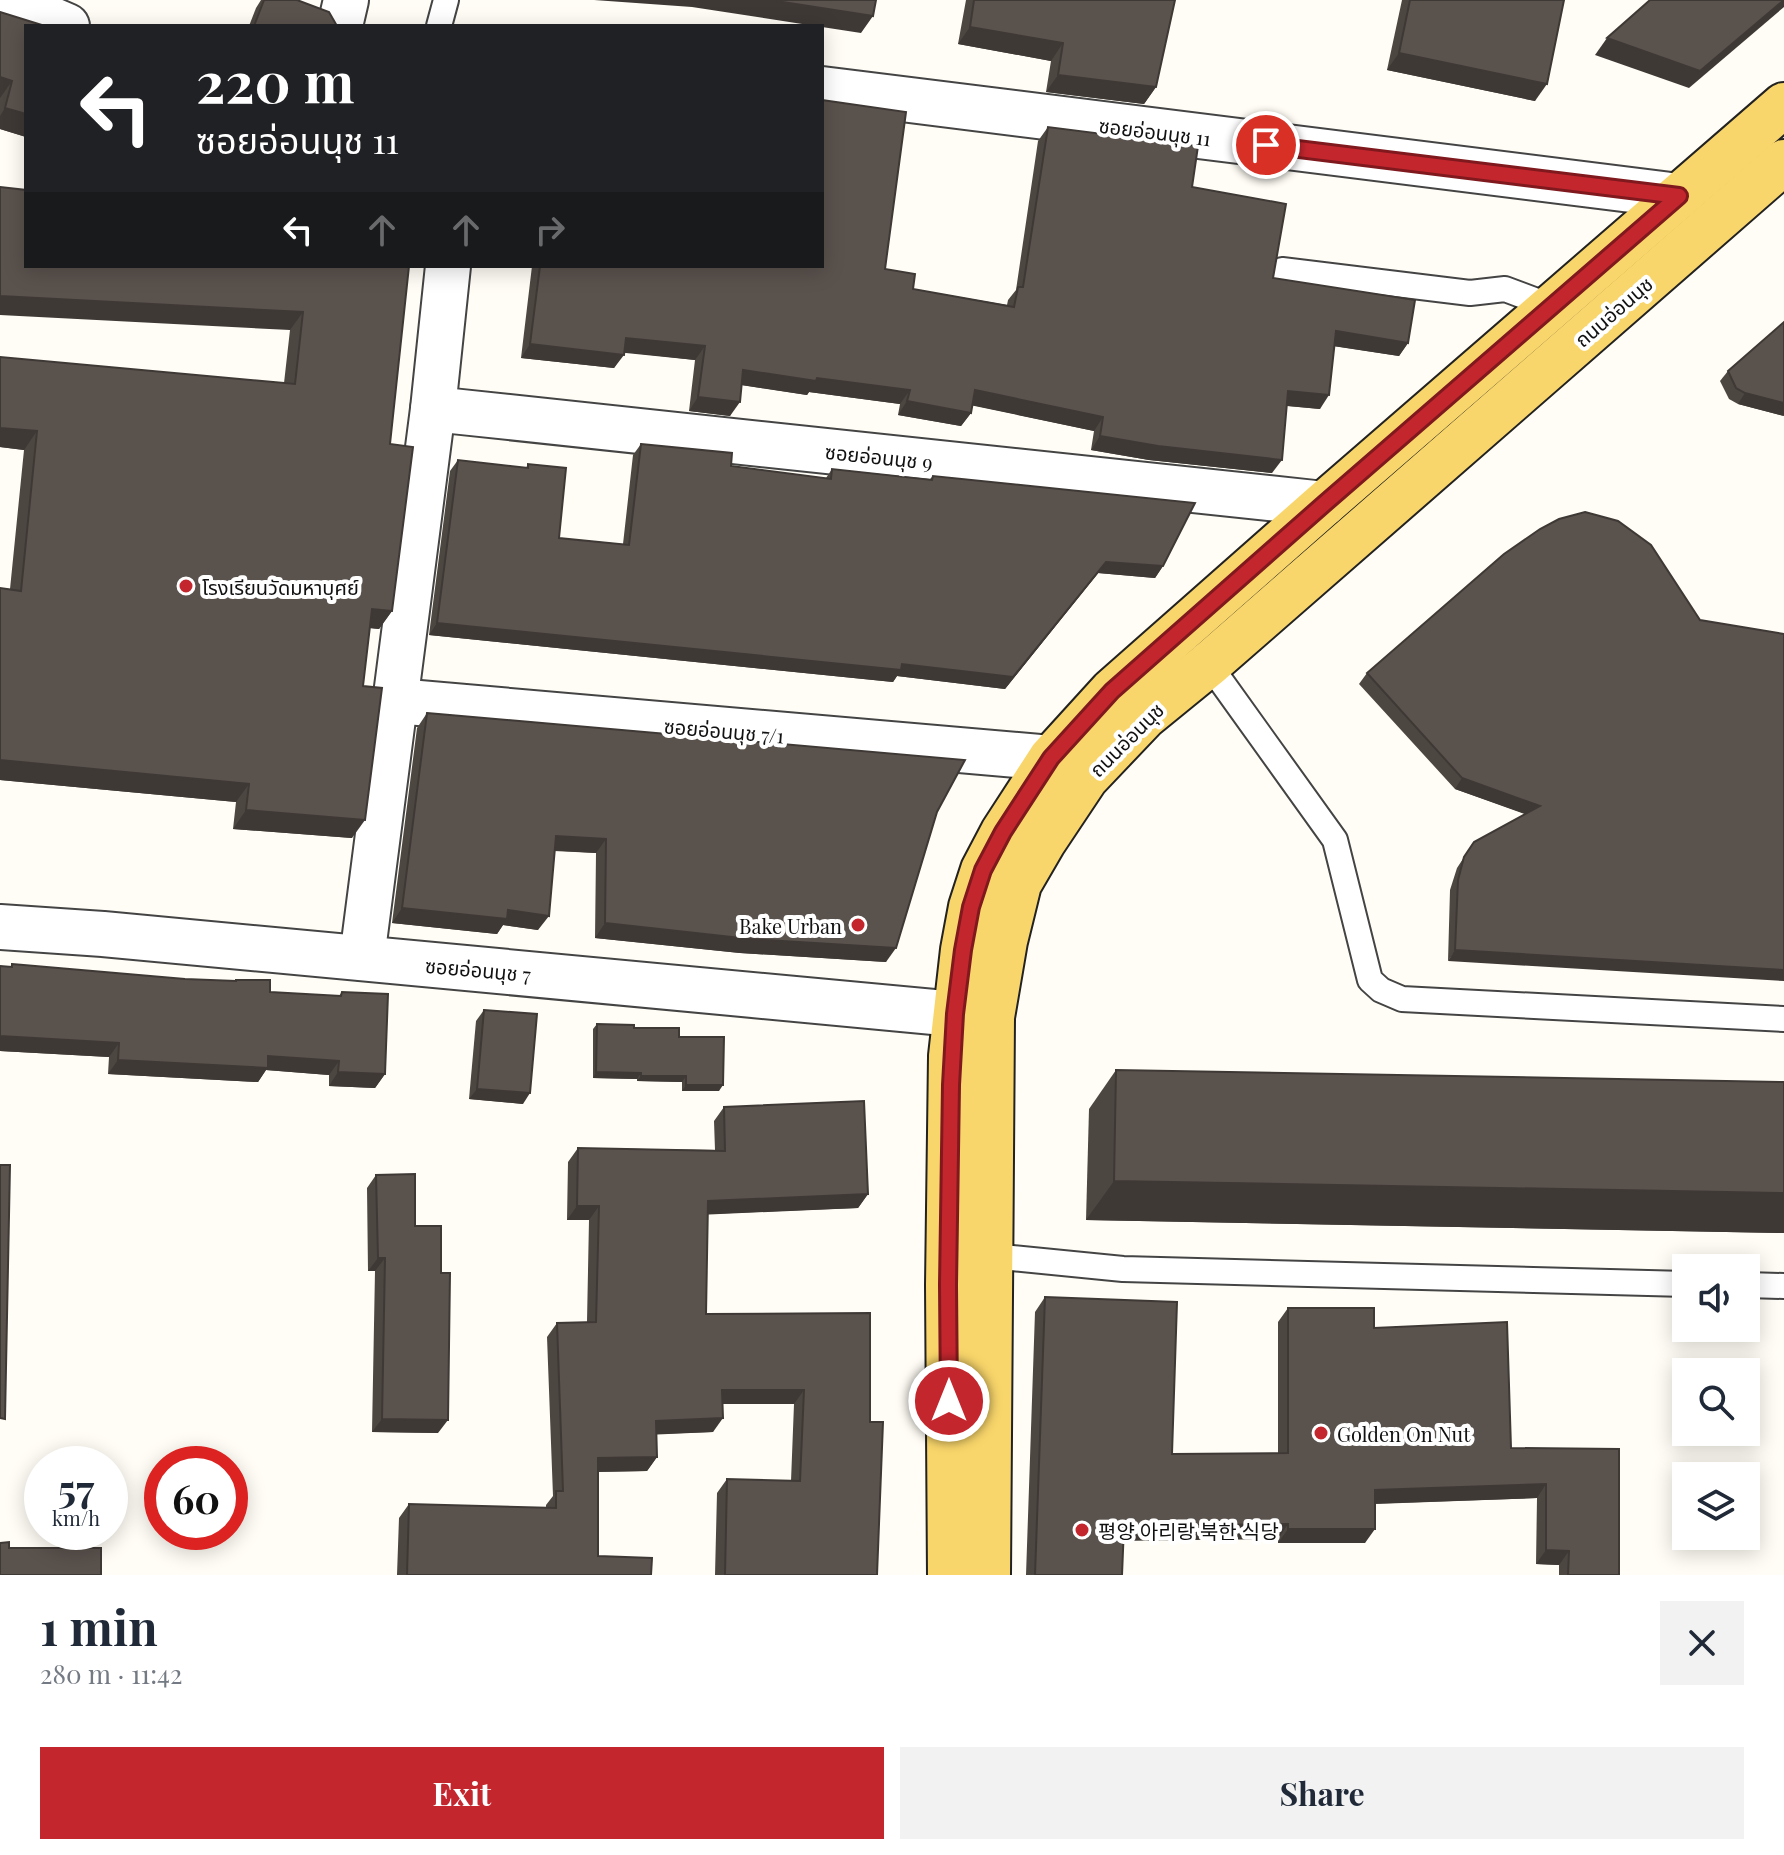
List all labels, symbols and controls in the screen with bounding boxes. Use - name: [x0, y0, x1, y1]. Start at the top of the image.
- text: 220 m: [196, 43, 354, 118]
- icon: left: [64, 56, 168, 160]
- street label: ซอยอ่อนนุช 11: [1097, 111, 1213, 151]
- pin: [1232, 111, 1300, 179]
- text: ซอยอ่อนนุช 11: [196, 115, 399, 163]
- icon: arrive: [1244, 123, 1288, 167]
- icon: left: [276, 208, 320, 252]
- icon: ahead: [360, 208, 404, 252]
- icon: ahead: [444, 208, 488, 252]
- icon: right: [528, 208, 572, 252]
- street label: ถนนอ่อนนุช: [1568, 270, 1658, 352]
- street label: ซอยอ่อนนุช 9: [824, 437, 934, 475]
- place label: โรงเรียนวัดมหาบุศย์: [202, 573, 359, 600]
- marker: โรงเรียนวัดมหาบุศย์: [177, 577, 195, 595]
- street label: ถนนอ่อนนุช: [1083, 696, 1169, 782]
- street label: ซอยอ่อนนุช 7/1: [663, 711, 785, 749]
- place label: Bake Urban: [739, 912, 842, 939]
- marker: Bake Urban: [849, 916, 867, 934]
- street label: ซอยอ่อนนุช 7: [424, 951, 532, 987]
- map controls: [1672, 1254, 1760, 1550]
- button: sound: [1672, 1254, 1760, 1342]
- button: search: [1672, 1358, 1760, 1446]
- position arrow: [907, 1359, 991, 1443]
- place label: Golden On Nut: [1337, 1420, 1471, 1447]
- marker: Golden On Nut: [1312, 1424, 1330, 1442]
- speed limit sign: 60: [144, 1446, 248, 1550]
- text: 57: [58, 1461, 94, 1514]
- button: layers: [1672, 1462, 1760, 1550]
- text: km/h: [52, 1504, 100, 1531]
- place label: 평양 아리랑 북한 식당: [1098, 1517, 1279, 1544]
- marker: 평양 아리랑 북한 식당: [1073, 1521, 1091, 1539]
- text: 1 min: [40, 1594, 158, 1658]
- button: close: [1660, 1601, 1744, 1685]
- text: 280 m · 11:42: [40, 1656, 182, 1691]
- button: Exit: [40, 1747, 884, 1839]
- button: Share: [900, 1747, 1744, 1839]

